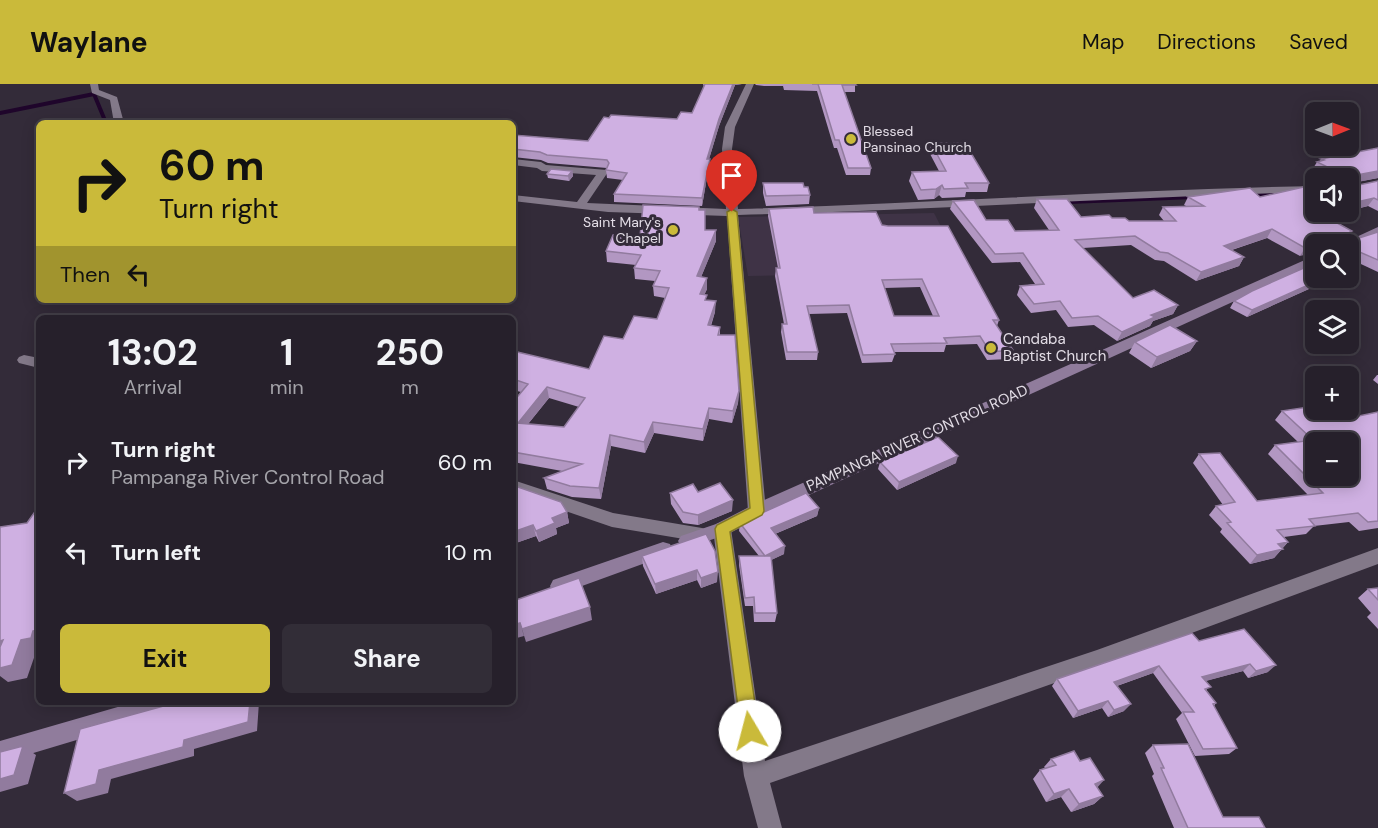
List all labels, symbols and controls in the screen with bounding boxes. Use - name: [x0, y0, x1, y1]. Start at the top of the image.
- text: Waylane: [30, 24, 148, 61]
- text: Map: [1082, 28, 1124, 56]
- text: Directions: [1157, 28, 1256, 56]
- text: Saved: [1289, 28, 1348, 56]
- north arrow: [1305, 102, 1359, 156]
- map controls: [1305, 102, 1359, 486]
- place label: Blessed Pansinao Church: [863, 122, 972, 156]
- marker: Blessed Pansinao Church: [844, 132, 858, 146]
- text: 60 m: [159, 138, 265, 193]
- icon: right: [60, 144, 138, 222]
- pin: [706, 150, 757, 212]
- icon: arrive: [715, 159, 748, 192]
- button: sound: [1305, 168, 1359, 222]
- text: Turn right: [159, 191, 279, 226]
- place label: Saint Mary's Chapel: [583, 213, 661, 247]
- marker: Saint Mary's Chapel: [666, 223, 680, 237]
- button: search: [1305, 234, 1359, 288]
- icon: left: [122, 258, 155, 291]
- text: Then: [60, 260, 110, 289]
- button: layers: [1305, 300, 1359, 354]
- text: 13:02: [108, 329, 198, 376]
- text: 1: [280, 329, 293, 376]
- text: 250: [376, 329, 444, 376]
- place label: Candaba Baptist Church: [1003, 329, 1106, 366]
- marker: Candaba Baptist Church: [984, 341, 998, 355]
- button: +: [1305, 366, 1359, 420]
- text: Arrival: [124, 374, 182, 400]
- text: min: [270, 374, 304, 400]
- text: m: [401, 374, 419, 400]
- street label: PAMPANGA RIVER CONTROL ROAD: [803, 380, 1031, 496]
- button: −: [1305, 432, 1359, 486]
- text: Turn right: [111, 435, 216, 464]
- icon: right: [60, 446, 93, 479]
- text: 60 m: [438, 448, 492, 477]
- text: Pampanga River Control Road: [111, 464, 385, 490]
- icon: left: [60, 536, 93, 569]
- text: Turn left: [111, 538, 201, 567]
- text: 10 m: [445, 538, 492, 567]
- button: Exit: [60, 624, 270, 693]
- button: Share: [282, 624, 492, 693]
- position arrow: [718, 699, 782, 763]

